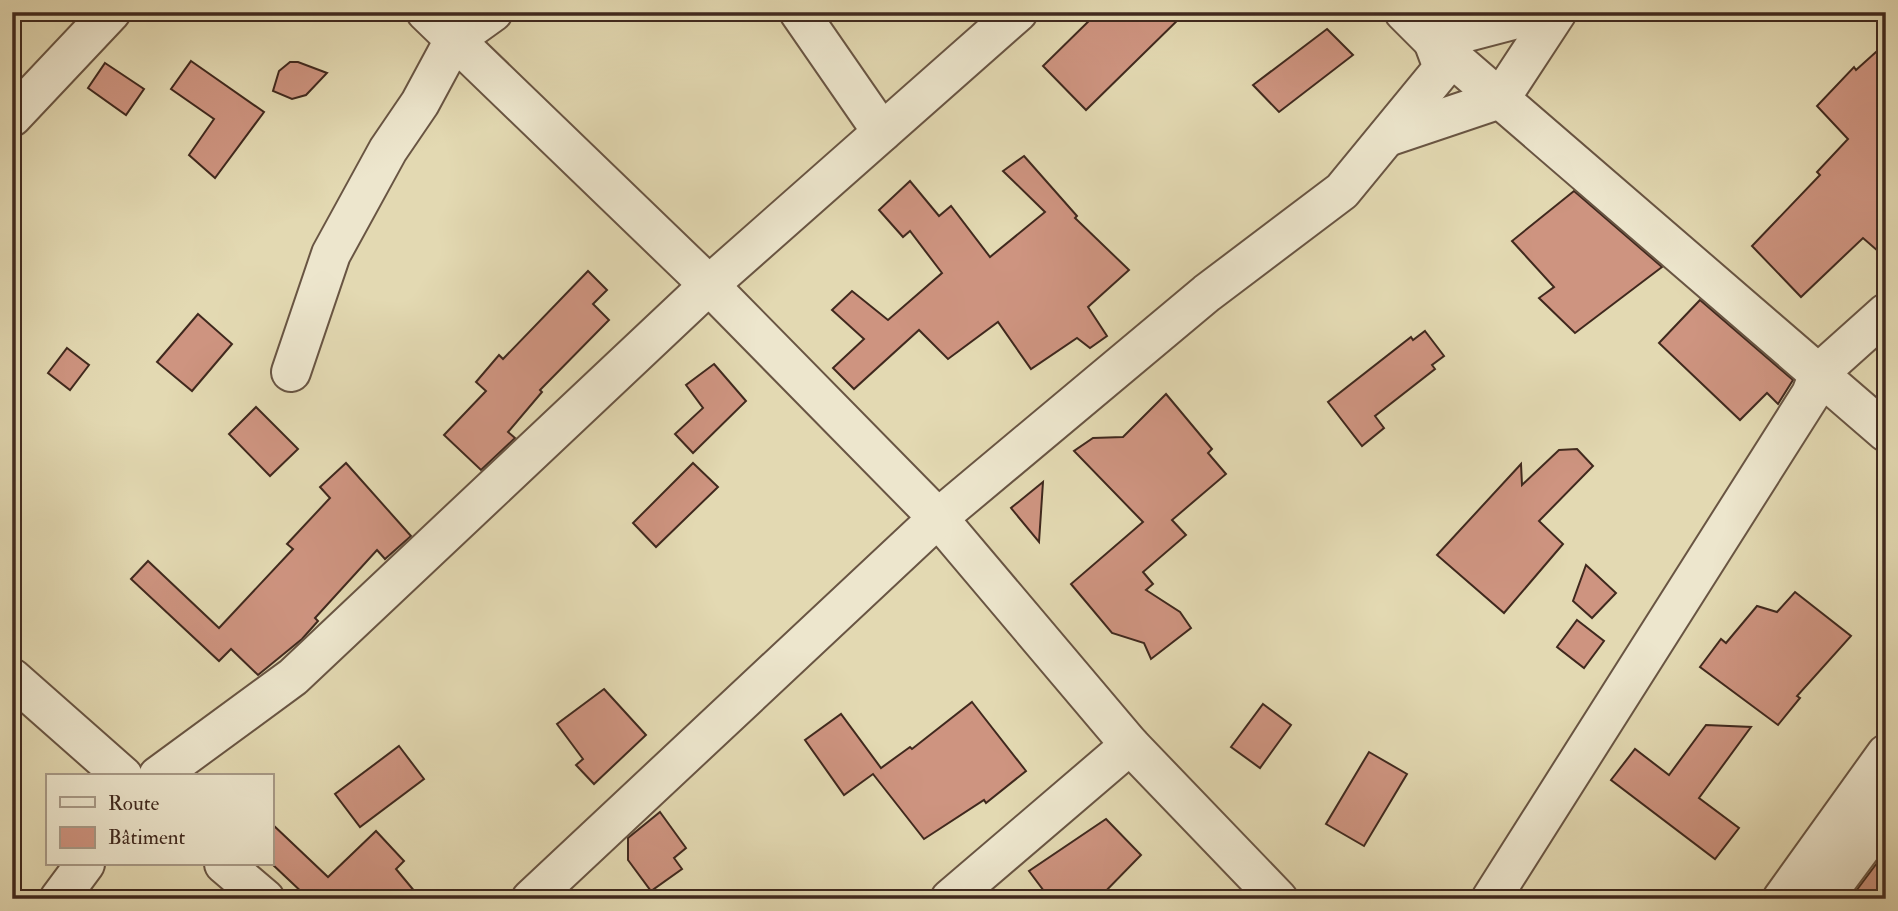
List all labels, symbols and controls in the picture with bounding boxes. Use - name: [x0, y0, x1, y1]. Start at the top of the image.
- legend: [46, 774, 273, 866]
- text: Route: [108, 790, 160, 817]
- text: Bâtiment: [108, 824, 185, 851]

